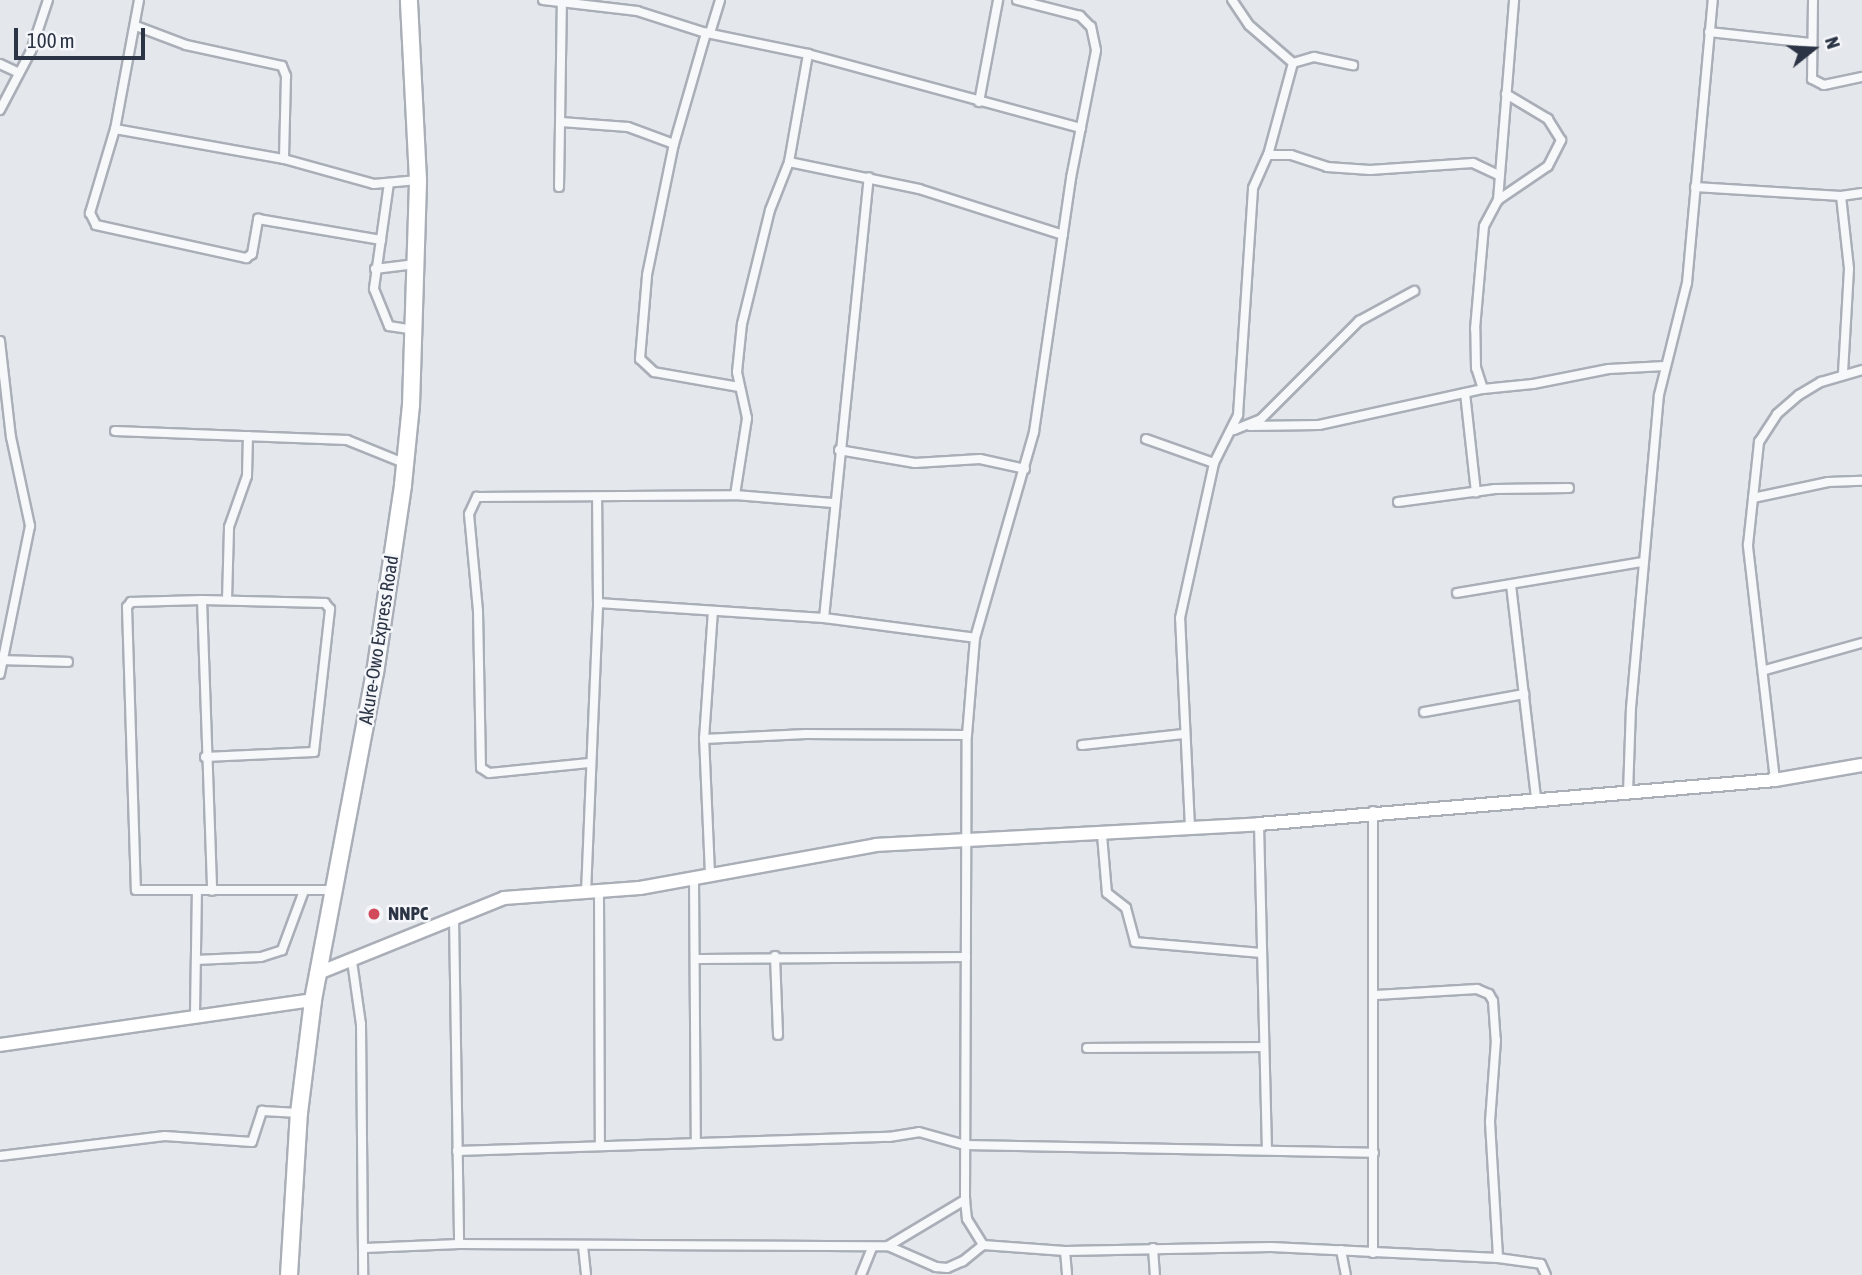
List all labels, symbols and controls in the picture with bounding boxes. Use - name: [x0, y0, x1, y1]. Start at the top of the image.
- scale bar: [18, 14, 149, 58]
- north arrow: [1778, 14, 1848, 84]
- text: 100 m: [27, 28, 75, 52]
- text: N: [1821, 34, 1845, 51]
- street label: Akure-Owo Express Road: [354, 554, 404, 726]
- place label: NNPC: [388, 903, 428, 925]
- marker: NNPC: [366, 906, 382, 922]

